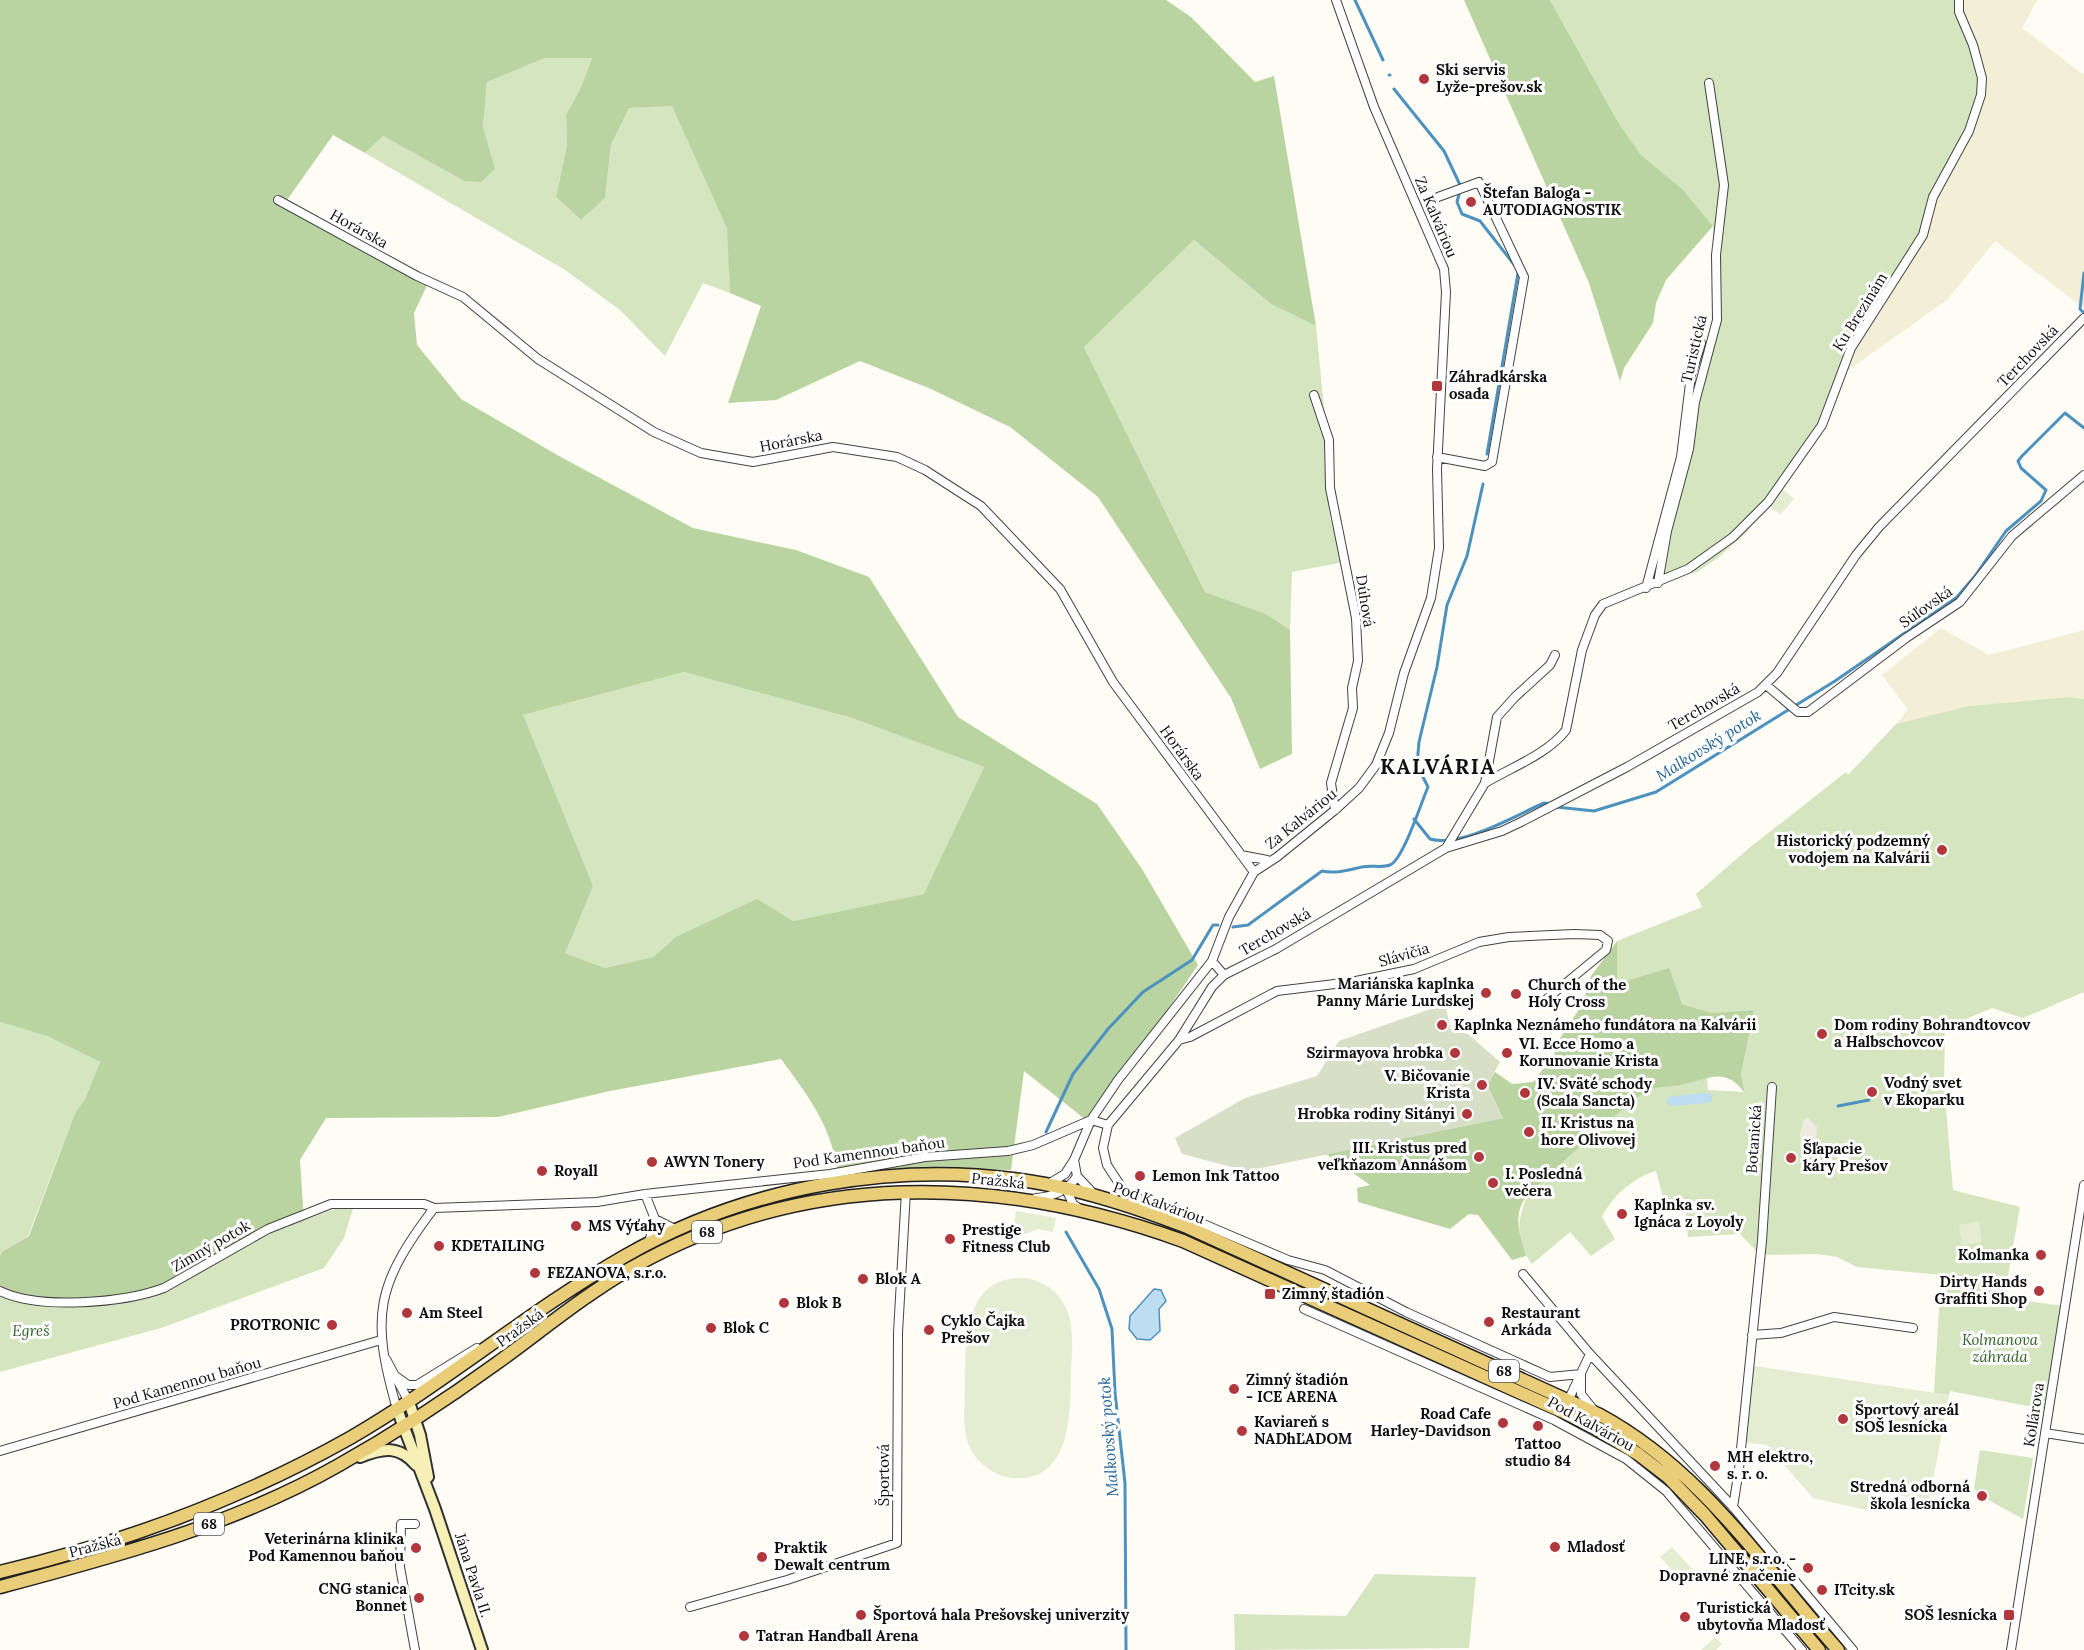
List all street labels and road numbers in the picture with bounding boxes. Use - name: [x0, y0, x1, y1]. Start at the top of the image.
- street label: Za Kalváriou: [1411, 173, 1462, 260]
- street label: Horárska: [327, 205, 392, 252]
- street label: Ku Brezinám: [1828, 269, 1891, 354]
- street label: Turistická: [1676, 313, 1711, 385]
- street label: Terchovská: [1993, 320, 2062, 391]
- street label: Horárska: [758, 425, 824, 456]
- street label: Dúhová: [1352, 573, 1379, 629]
- street label: Súľovská: [1895, 581, 1956, 632]
- street label: Terchovská: [1665, 678, 1743, 735]
- street label: Horárska: [1156, 721, 1209, 784]
- street label: Za Kalváriou: [1261, 784, 1340, 853]
- street label: Terchovská: [1236, 903, 1314, 960]
- street label: Slávičia: [1376, 938, 1432, 971]
- street label: Botanická: [1742, 1104, 1765, 1174]
- street label: Pod Kamennou baňou: [792, 1132, 946, 1173]
- street label: Pražská: [970, 1168, 1026, 1193]
- street label: Pod Kalváriou: [1111, 1177, 1208, 1228]
- street label: Zimný potok: [168, 1215, 254, 1276]
- road number: 68: [692, 1221, 722, 1243]
- street label: Pražská: [492, 1304, 547, 1351]
- street label: Pod Kamennou baňou: [111, 1352, 263, 1413]
- road number: 68: [1489, 1360, 1519, 1382]
- street label: Kollárova: [2019, 1381, 2048, 1448]
- street label: Pod Kalváriou: [1545, 1392, 1638, 1455]
- street label: Športová: [874, 1444, 893, 1506]
- road number: 68: [194, 1513, 224, 1535]
- street label: Pražská: [67, 1529, 123, 1562]
- street label: Jána Pavla II.: [451, 1529, 496, 1619]

